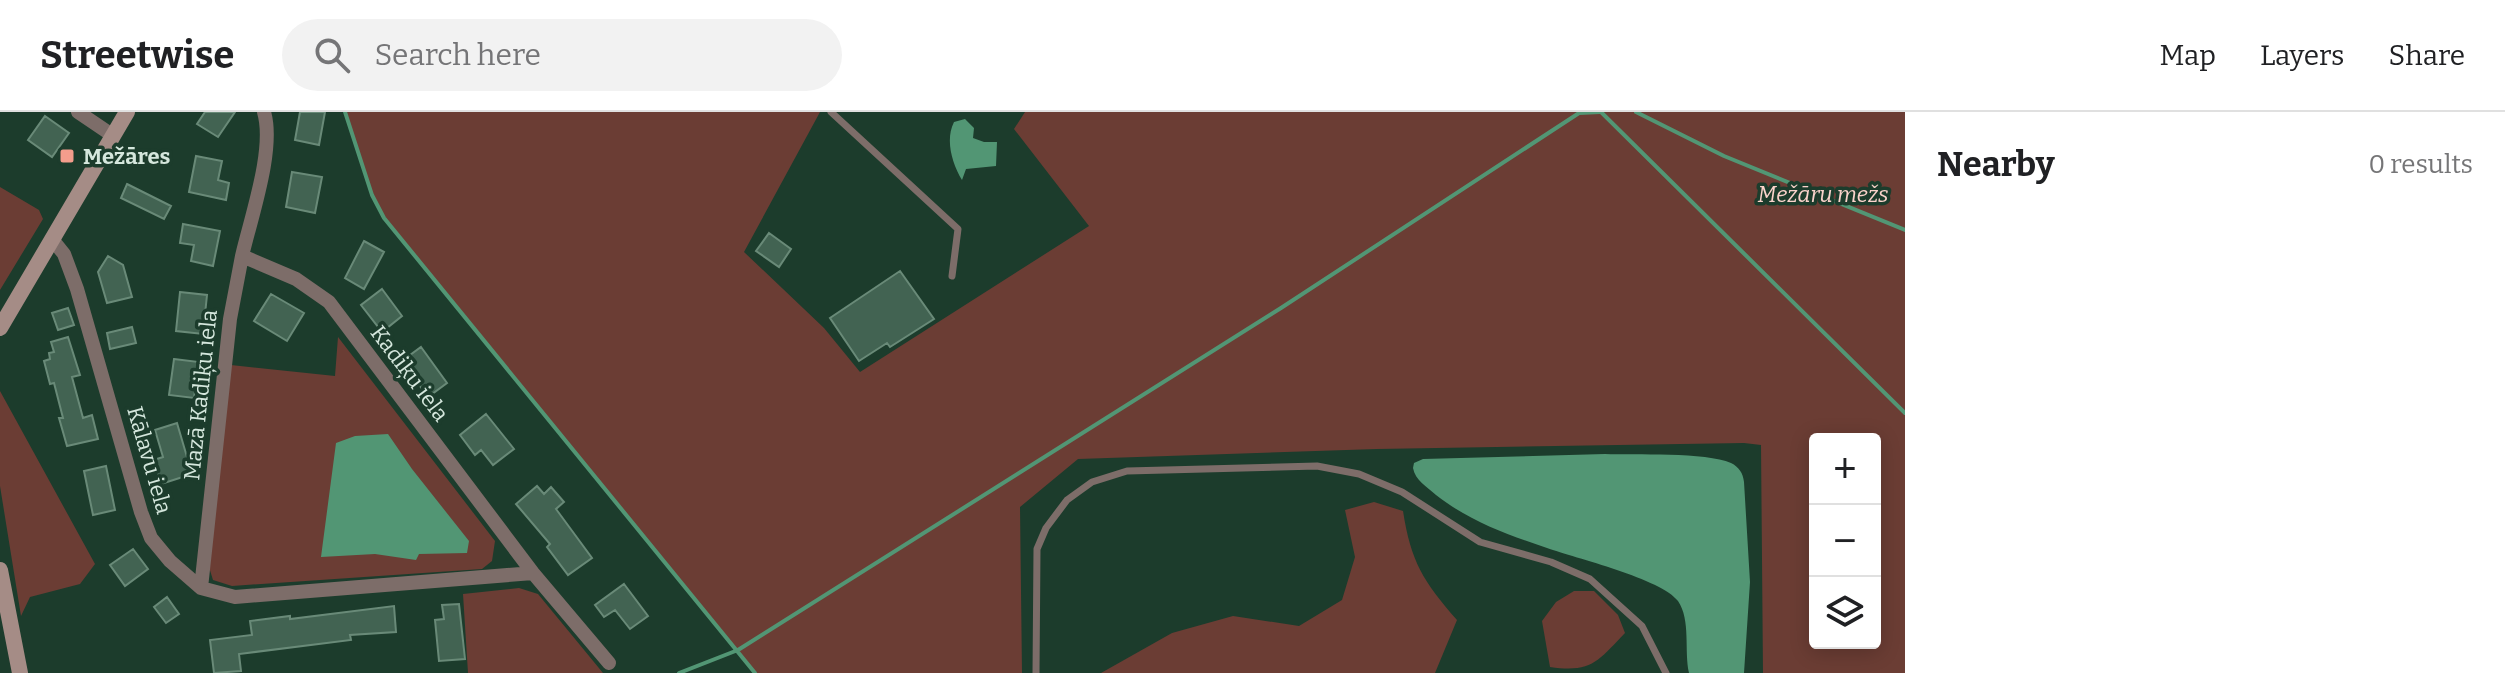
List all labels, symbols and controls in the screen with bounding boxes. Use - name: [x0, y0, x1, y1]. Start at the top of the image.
- search box: [282, 19, 842, 91]
- text: Streetwise: [40, 32, 234, 78]
- icon: search: [310, 33, 354, 77]
- text: Search here: [374, 37, 541, 73]
- text: Map: [2159, 39, 2216, 72]
- text: Layers: [2260, 39, 2344, 72]
- text: Share: [2388, 39, 2465, 72]
- place label: Mežāres: [83, 143, 171, 170]
- text: Nearby: [1937, 144, 2055, 185]
- marker: Mežāres: [58, 147, 76, 165]
- text: 0 results: [2368, 149, 2473, 180]
- park label: Mežāru mežs: [1758, 181, 1888, 208]
- street label: Mazā Kadiķu iela: [178, 308, 224, 482]
- street label: Kadiķu iela: [364, 320, 454, 427]
- street label: Kālavu iela: [121, 403, 178, 517]
- map controls: [1809, 433, 1881, 649]
- button: +: [1809, 433, 1881, 505]
- button: −: [1809, 505, 1881, 577]
- button: layers: [1809, 577, 1881, 649]

